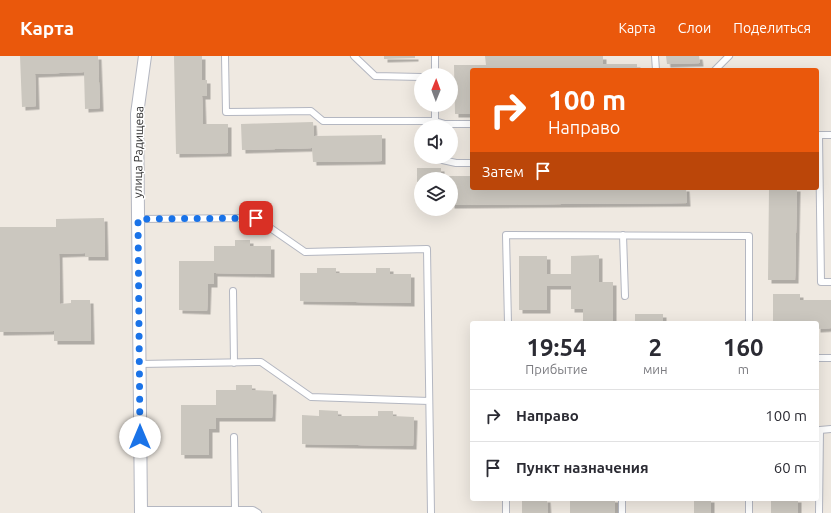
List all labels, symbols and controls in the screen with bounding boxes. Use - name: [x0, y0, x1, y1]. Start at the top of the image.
- text: Карта: [20, 17, 74, 39]
- text: Карта: [618, 20, 656, 36]
- text: Слои: [678, 20, 711, 36]
- text: Поделиться: [733, 20, 811, 36]
- north arrow: [414, 68, 458, 112]
- map controls: [414, 68, 458, 216]
- icon: right: [482, 84, 534, 136]
- text: 100 m: [548, 84, 626, 115]
- street label: улица Радищева: [131, 106, 145, 198]
- text: Направо: [548, 117, 620, 137]
- button: sound: [414, 120, 458, 164]
- icon: arrive: [532, 160, 554, 182]
- text: Затем: [482, 163, 524, 180]
- button: layers: [414, 172, 458, 216]
- pin: [239, 201, 273, 235]
- icon: arrive: [245, 207, 267, 229]
- text: 19:54: [526, 334, 586, 361]
- text: 2: [649, 334, 662, 361]
- text: 160: [723, 334, 764, 361]
- text: Прибытие: [525, 362, 588, 376]
- text: мин: [643, 362, 668, 376]
- text: m: [738, 362, 749, 376]
- icon: right: [482, 405, 504, 427]
- text: Направо: [516, 407, 579, 424]
- text: 100 m: [765, 407, 807, 424]
- position arrow: [119, 416, 161, 458]
- icon: arrive: [482, 457, 504, 479]
- text: Пункт назначения: [516, 459, 649, 476]
- text: 60 m: [774, 459, 807, 476]

